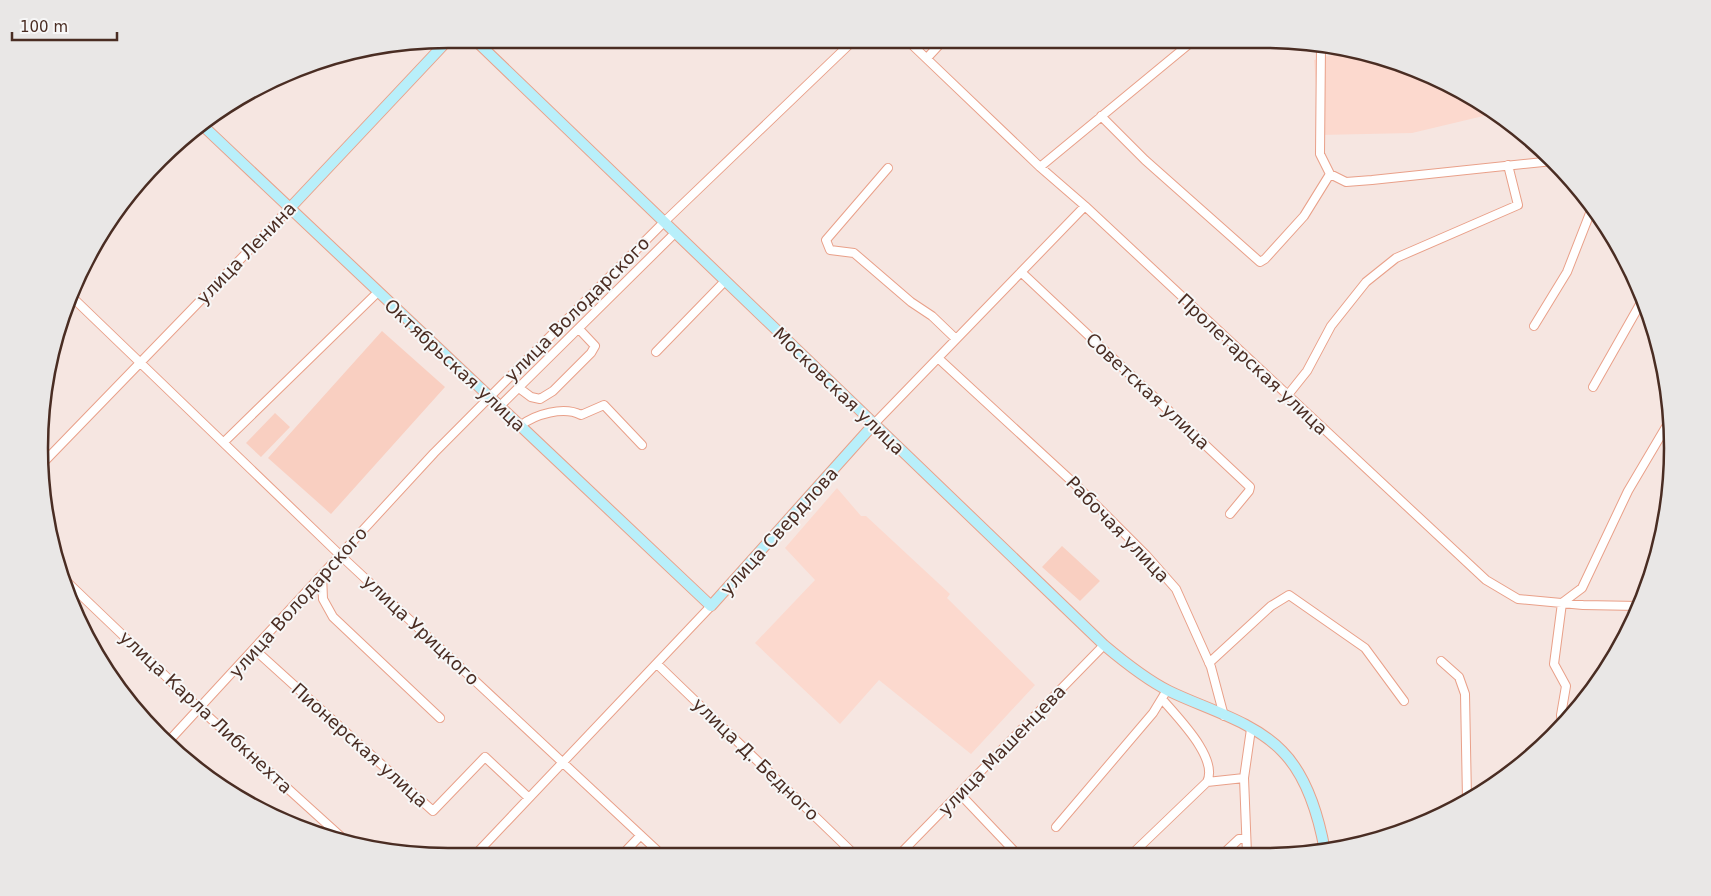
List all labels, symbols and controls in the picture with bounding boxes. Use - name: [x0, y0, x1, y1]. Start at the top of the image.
- scale bar: [12, 10, 118, 42]
- text: 100 m: [20, 18, 68, 36]
- street label: улица Ленина: [192, 198, 300, 308]
- street label: улица Володарского: [500, 232, 654, 386]
- street label: Пролетарская улица: [1174, 289, 1332, 439]
- street label: Октябрьская улица: [380, 294, 530, 436]
- street label: Московская улица: [769, 323, 909, 459]
- street label: Советская улица: [1082, 328, 1214, 454]
- street label: улица Свердлова: [716, 463, 842, 599]
- street label: Рабочая улица: [1062, 472, 1174, 586]
- street label: улица Володарского: [225, 522, 371, 682]
- street label: улица Урицкого: [358, 571, 484, 689]
- street label: улица Карла Либкнехта: [115, 626, 297, 798]
- street label: Пионерская улица: [288, 678, 432, 812]
- street label: улица Машенцева: [934, 680, 1070, 820]
- street label: улица Д. Бедного: [688, 693, 824, 825]

